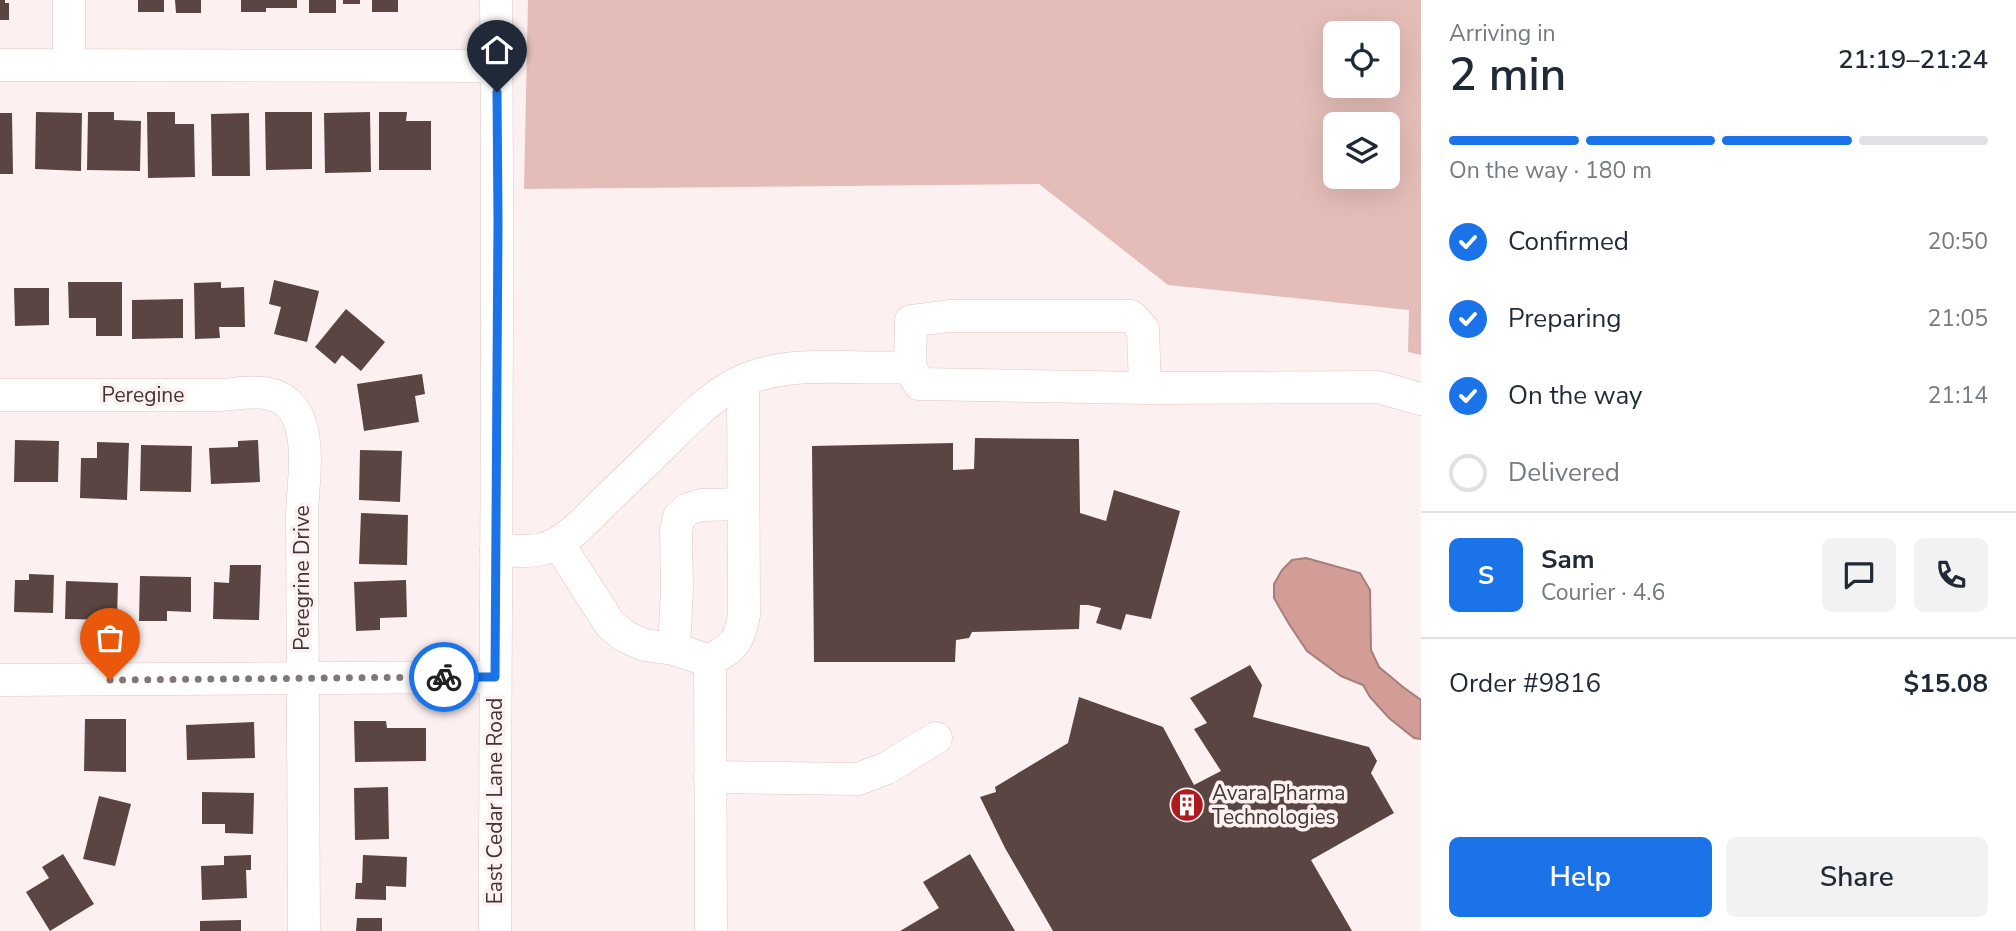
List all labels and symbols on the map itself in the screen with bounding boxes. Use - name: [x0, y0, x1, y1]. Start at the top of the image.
- pin: [467, 20, 527, 92]
- street label: Peregine: [102, 381, 184, 409]
- street label: Peregrine Drive: [288, 505, 316, 651]
- pin: [80, 608, 140, 680]
- courier: [409, 642, 479, 712]
- street label: East Cedar Lane Road: [481, 698, 509, 904]
- place label: Avara Pharma Technologies: [1212, 779, 1345, 831]
- building icon: Avara Pharma Technologies: [1168, 786, 1206, 824]

